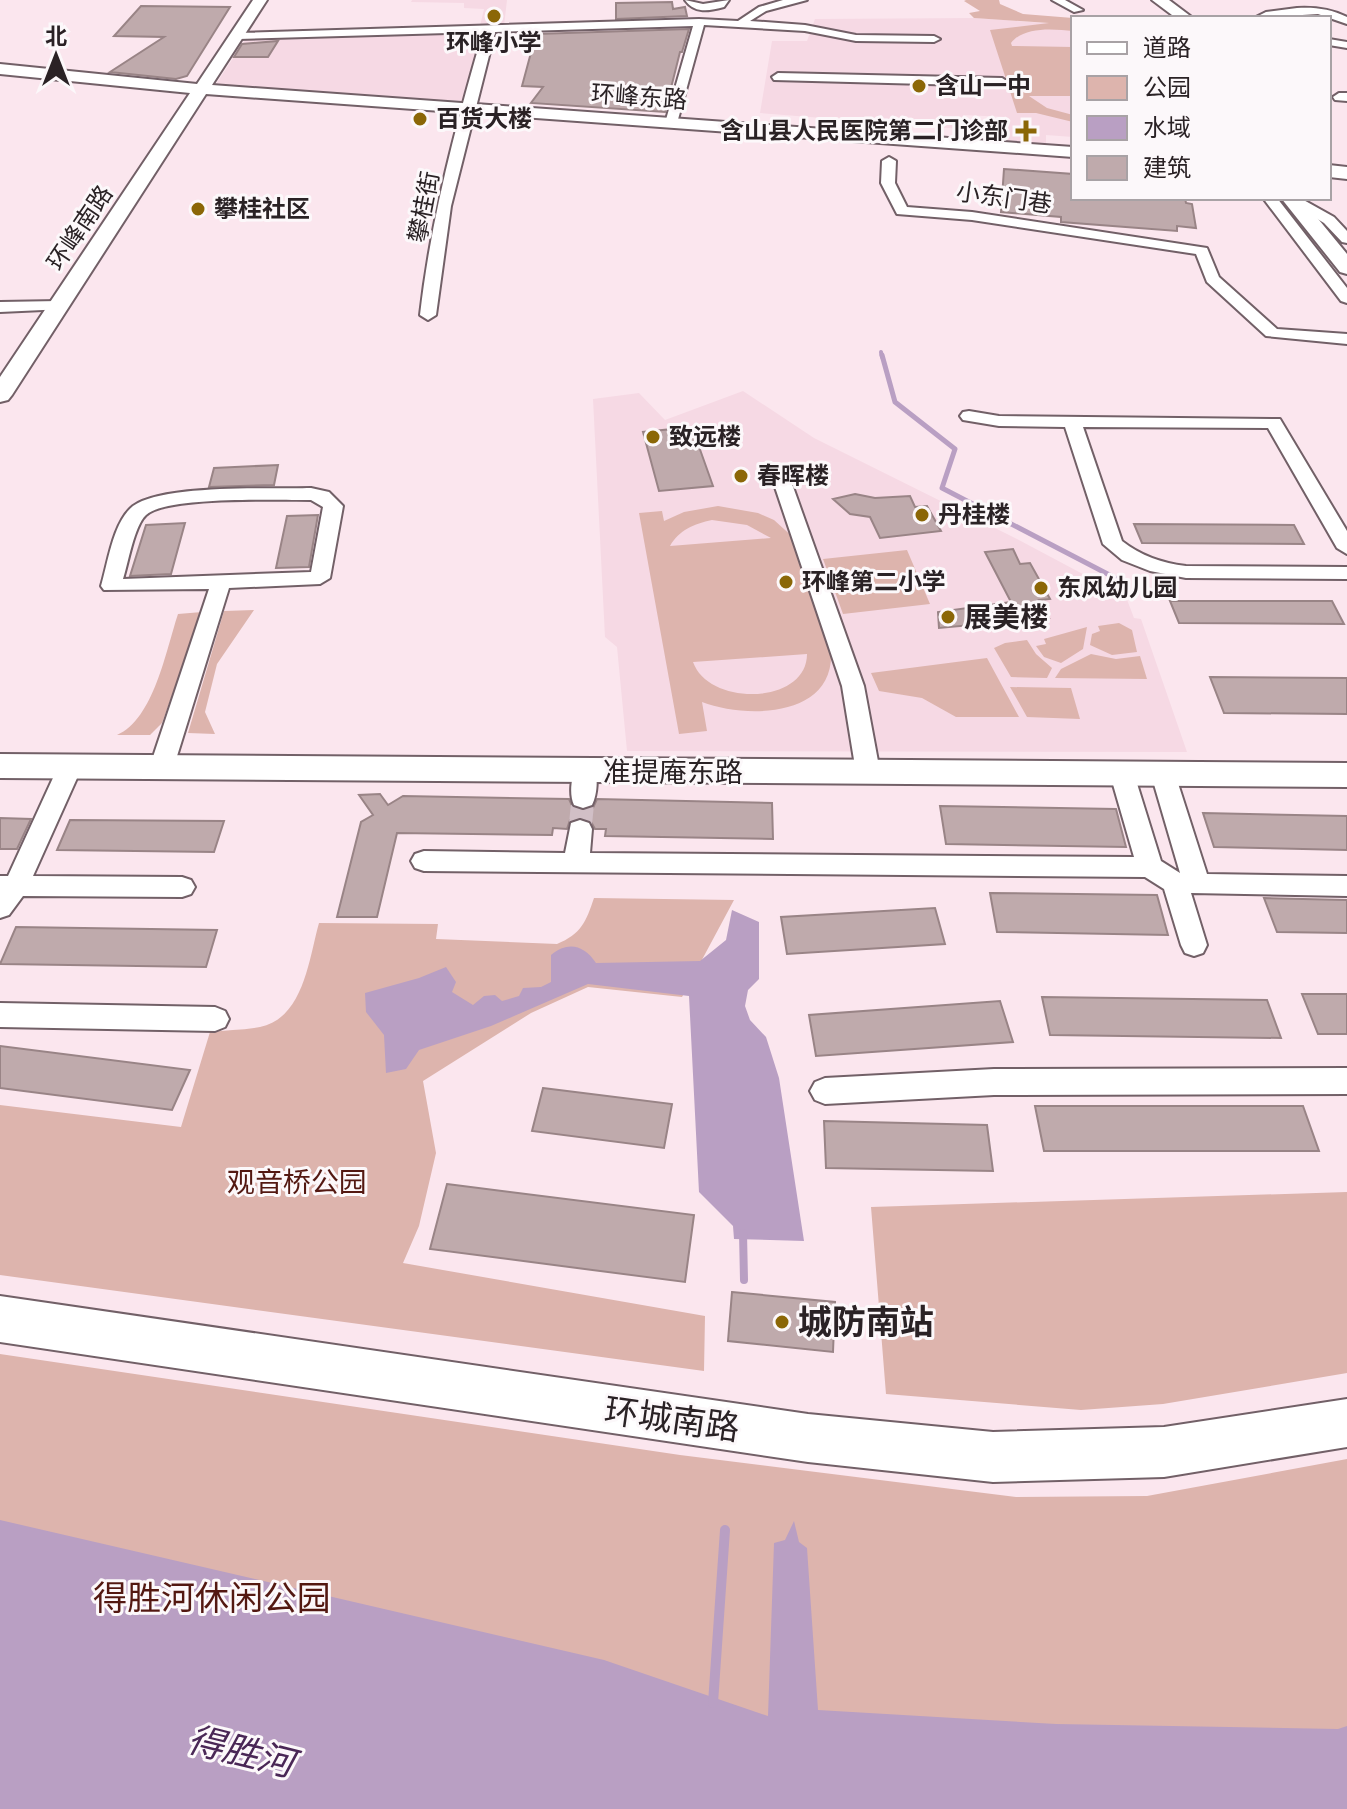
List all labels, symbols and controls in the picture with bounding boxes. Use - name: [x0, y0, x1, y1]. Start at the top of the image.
- marker: 环峰小学: [485, 7, 503, 25]
- north arrow: [16, 16, 96, 96]
- legend: [1071, 16, 1331, 200]
- text: 北: [45, 23, 67, 50]
- place label: 环峰小学: [446, 28, 542, 57]
- text: 道路: [1143, 33, 1191, 62]
- place label: 含山一中: [935, 71, 1031, 100]
- text: 公园: [1143, 73, 1191, 102]
- marker: 含山一中: [910, 77, 928, 95]
- street label: 环峰东路: [590, 79, 688, 114]
- place label: 百货大楼: [436, 104, 532, 133]
- marker: 百货大楼: [411, 110, 429, 128]
- text: 水域: [1143, 113, 1191, 142]
- place label: 含山县人民医院第二门诊部: [720, 116, 1008, 145]
- marker: 含山县人民医院第二门诊部: [1015, 120, 1037, 142]
- text: 建筑: [1143, 153, 1191, 182]
- street label: 攀桂街: [402, 169, 445, 245]
- street label: 小东门巷: [955, 176, 1054, 219]
- street label: 环峰南路: [41, 180, 118, 276]
- place label: 攀桂社区: [214, 194, 310, 223]
- marker: 攀桂社区: [189, 200, 207, 218]
- place label: 致远楼: [669, 422, 741, 451]
- marker: 致远楼: [644, 428, 662, 446]
- place label: 春晖楼: [757, 461, 829, 490]
- marker: 春晖楼: [732, 467, 750, 485]
- place label: 丹桂楼: [938, 500, 1010, 529]
- marker: 丹桂楼: [913, 506, 931, 524]
- place label: 环峰第二小学: [802, 567, 946, 596]
- marker: 环峰第二小学: [777, 573, 795, 591]
- place label: 东风幼儿园: [1057, 573, 1177, 602]
- marker: 东风幼儿园: [1032, 579, 1050, 597]
- place label: 展美楼: [964, 600, 1048, 634]
- marker: 展美楼: [939, 608, 957, 626]
- street label: 准提庵东路: [603, 755, 743, 789]
- park label: 观音桥公园: [227, 1165, 367, 1199]
- place label: 城防南站: [798, 1301, 934, 1343]
- marker: 城防南站: [773, 1313, 791, 1331]
- street label: 环城南路: [602, 1389, 742, 1449]
- park label: 得胜河休闲公园: [93, 1577, 331, 1619]
- water label: 得胜河: [183, 1717, 305, 1787]

